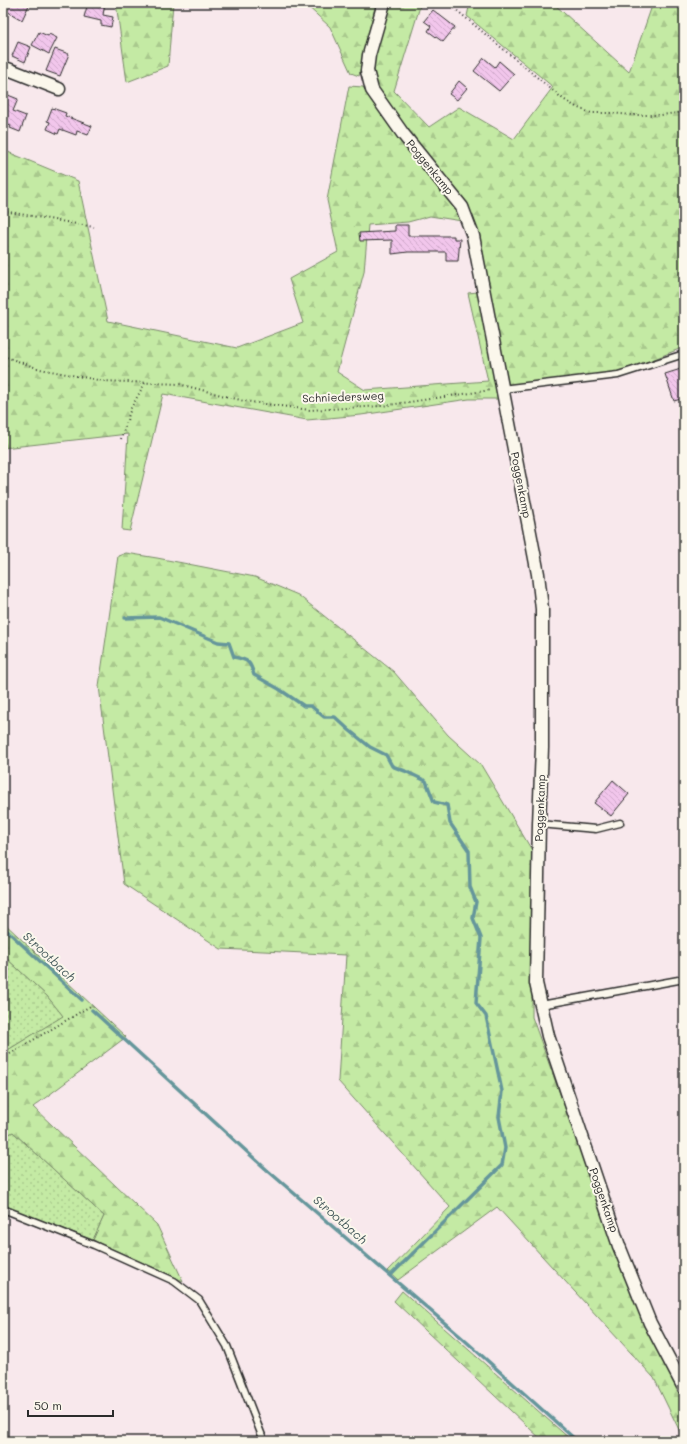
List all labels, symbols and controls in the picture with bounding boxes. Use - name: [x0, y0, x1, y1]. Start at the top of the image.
- street label: Poggenkamp: [403, 136, 457, 198]
- street label: Schniedersweg: [302, 388, 384, 405]
- street label: Poggenkamp: [508, 451, 535, 520]
- street label: Poggenkamp: [531, 774, 548, 842]
- water label: Strootbach: [20, 928, 80, 985]
- street label: Poggenkamp: [586, 1166, 623, 1234]
- water label: Strootbach: [310, 1191, 371, 1247]
- scale bar: [28, 1392, 113, 1418]
- text: 50 m: [34, 1397, 62, 1413]

